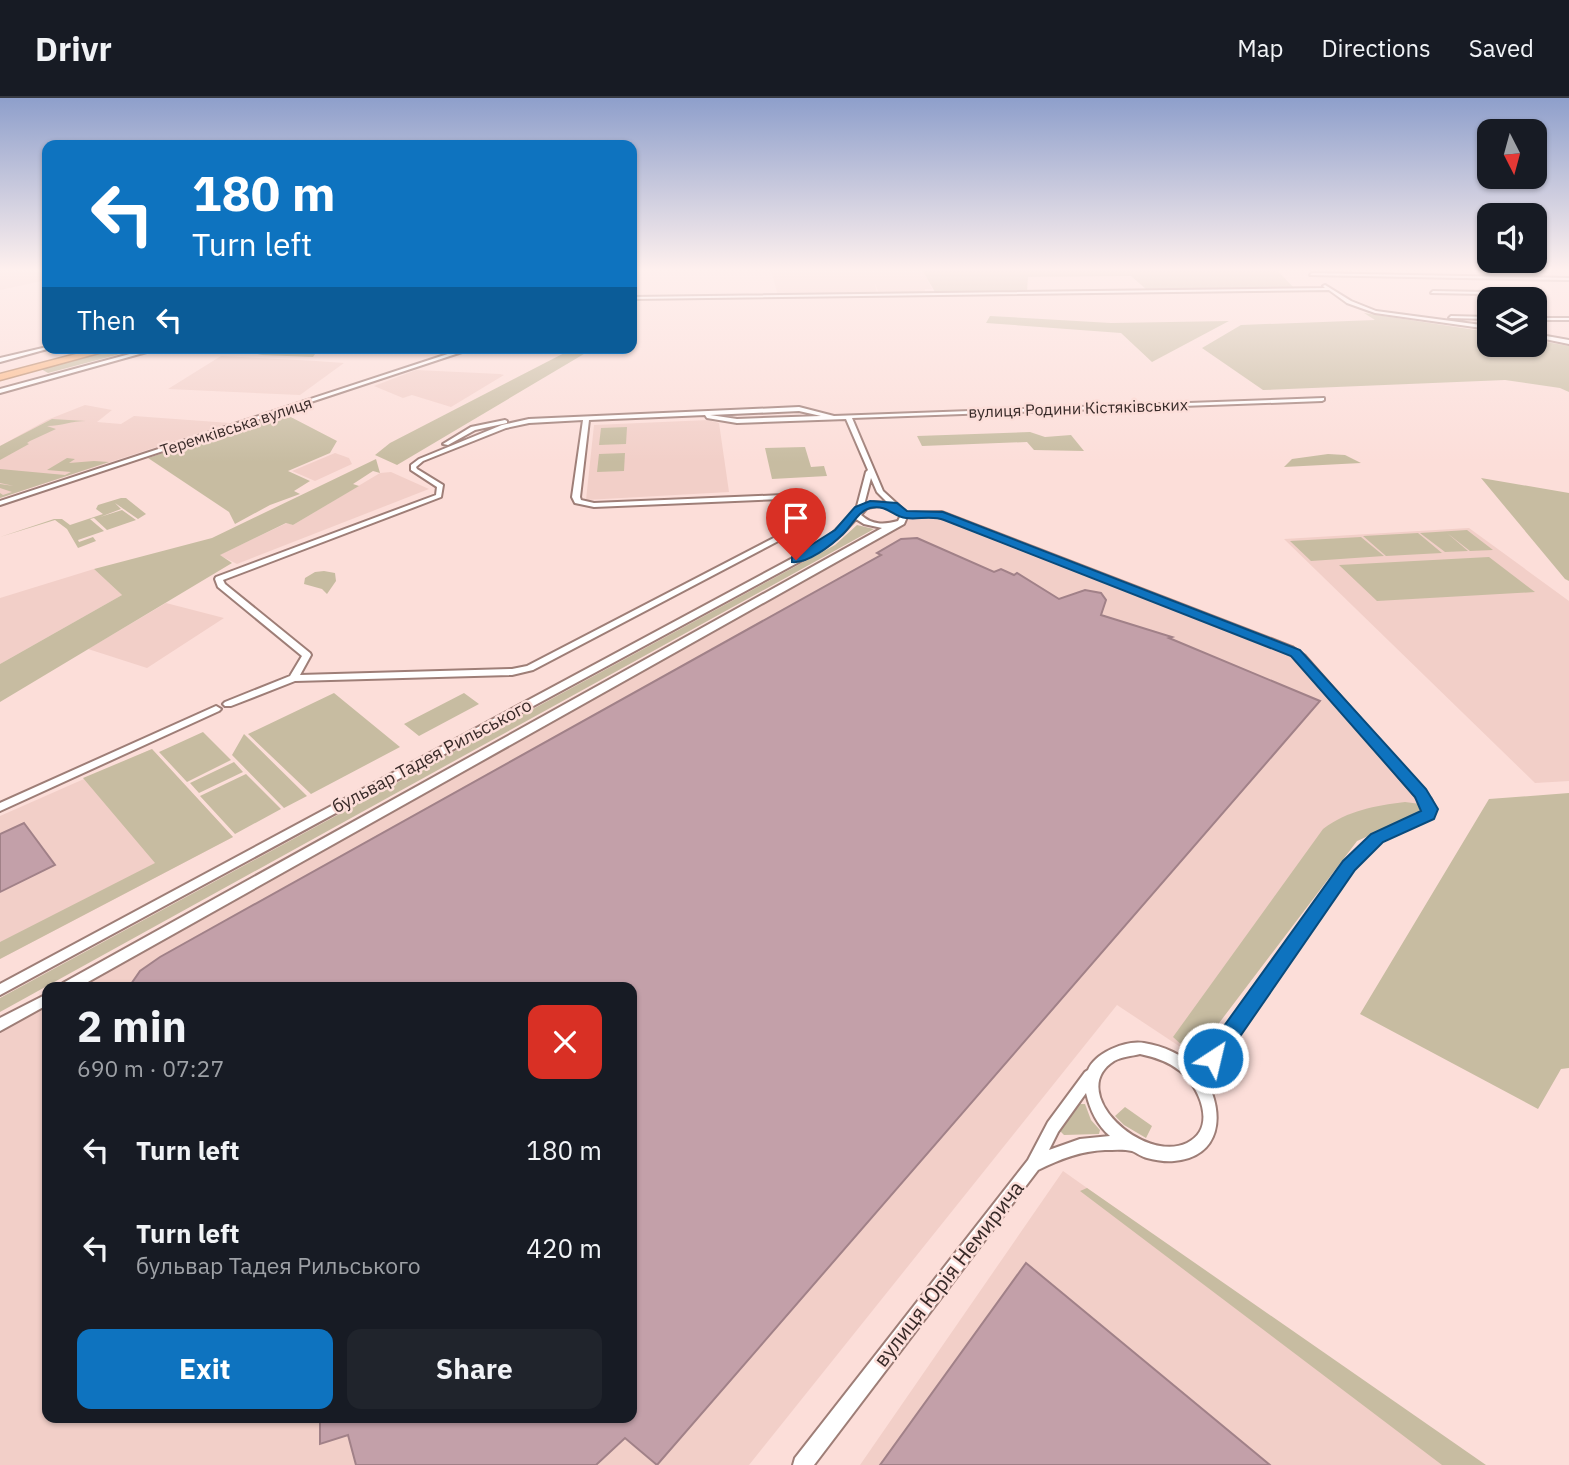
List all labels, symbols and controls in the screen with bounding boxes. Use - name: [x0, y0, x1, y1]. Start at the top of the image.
- text: Drivr: [35, 27, 112, 70]
- text: Map: [1237, 32, 1283, 64]
- text: Directions: [1321, 32, 1431, 64]
- text: Saved: [1469, 32, 1534, 64]
- north arrow: [1477, 119, 1547, 189]
- map controls: [1477, 119, 1547, 357]
- text: 180 m: [192, 161, 336, 224]
- icon: left: [77, 168, 168, 259]
- button: sound: [1477, 203, 1547, 273]
- text: Turn left: [192, 223, 312, 265]
- button: layers: [1477, 287, 1547, 357]
- icon: left: [150, 301, 188, 339]
- text: Then: [77, 303, 136, 337]
- street label: Теремківська вулиця: [158, 392, 314, 460]
- street label: вулиця Родини Кістяківських: [968, 394, 1188, 422]
- pin: [766, 488, 826, 560]
- icon: arrive: [777, 499, 815, 537]
- street label: бульвар Тадея Рильського: [328, 693, 536, 818]
- text: 2 min: [77, 999, 187, 1054]
- button: close: [528, 1005, 602, 1079]
- position arrow: [1176, 1021, 1250, 1095]
- text: 690 m · 07:27: [77, 1053, 224, 1083]
- icon: left: [77, 1131, 115, 1169]
- text: Turn left: [136, 1133, 239, 1167]
- text: 180 m: [526, 1133, 602, 1167]
- street label: вулиця Юрія Немирича: [867, 1175, 1030, 1372]
- text: Turn left: [136, 1216, 239, 1250]
- icon: left: [77, 1229, 115, 1267]
- text: 420 m: [526, 1231, 602, 1265]
- text: бульвар Тадея Рильського: [136, 1250, 421, 1280]
- button: Exit: [77, 1329, 333, 1409]
- button: Share: [347, 1329, 602, 1409]

